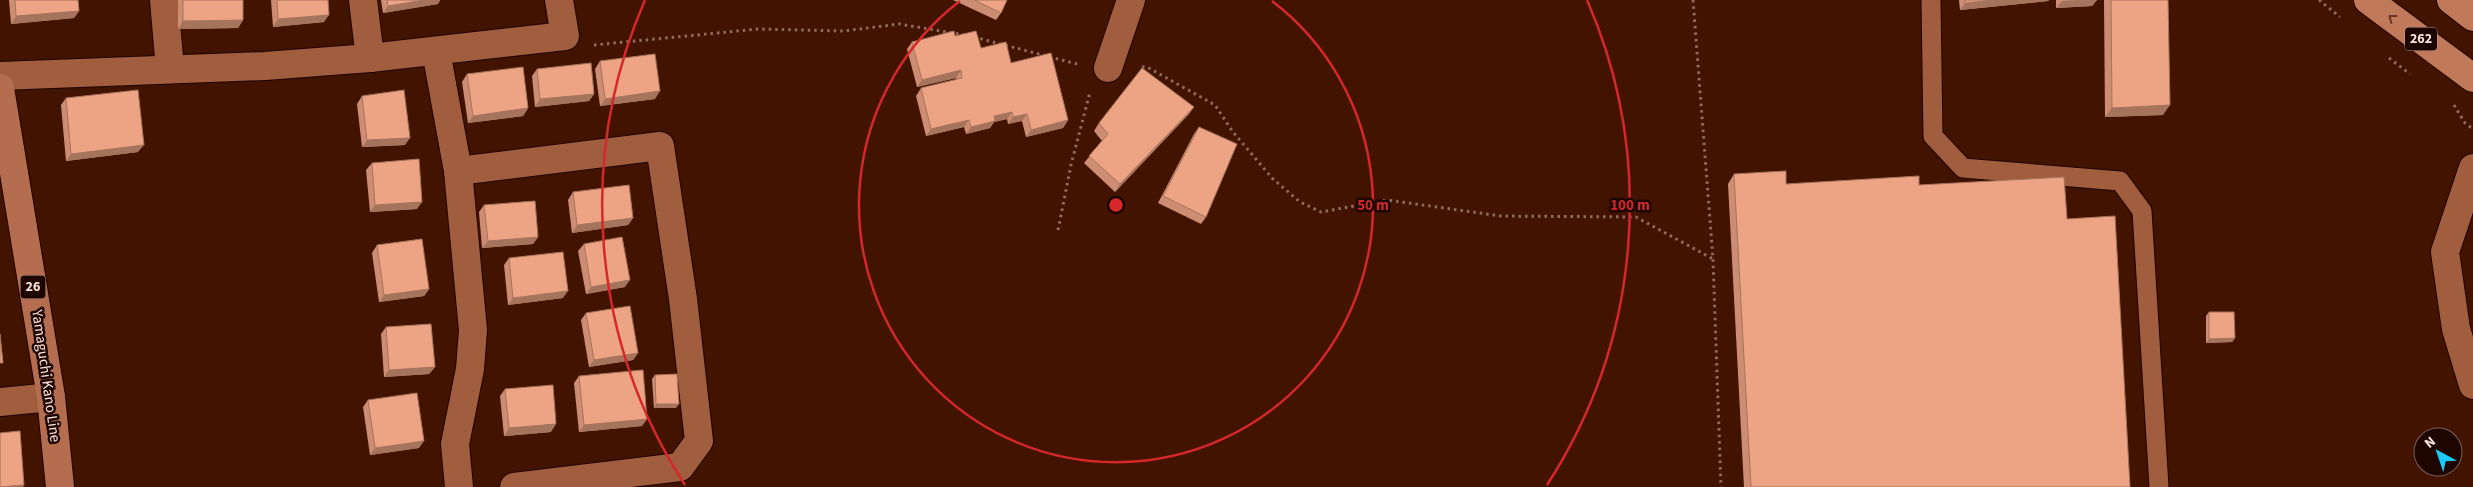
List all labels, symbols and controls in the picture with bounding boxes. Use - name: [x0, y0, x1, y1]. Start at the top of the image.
- one-way arrow: [2389, 15, 2398, 23]
- road number: 262: [2405, 28, 2437, 50]
- text: 50 m: [1357, 195, 1389, 216]
- text: 100 m: [1610, 195, 1650, 216]
- centre of rings: [1107, 196, 1125, 214]
- road number: 26: [20, 276, 46, 298]
- street label: Yamaguchi Kano Line: [26, 308, 66, 443]
- north arrow: [2413, 427, 2463, 477]
- text: N: [2420, 432, 2440, 453]

